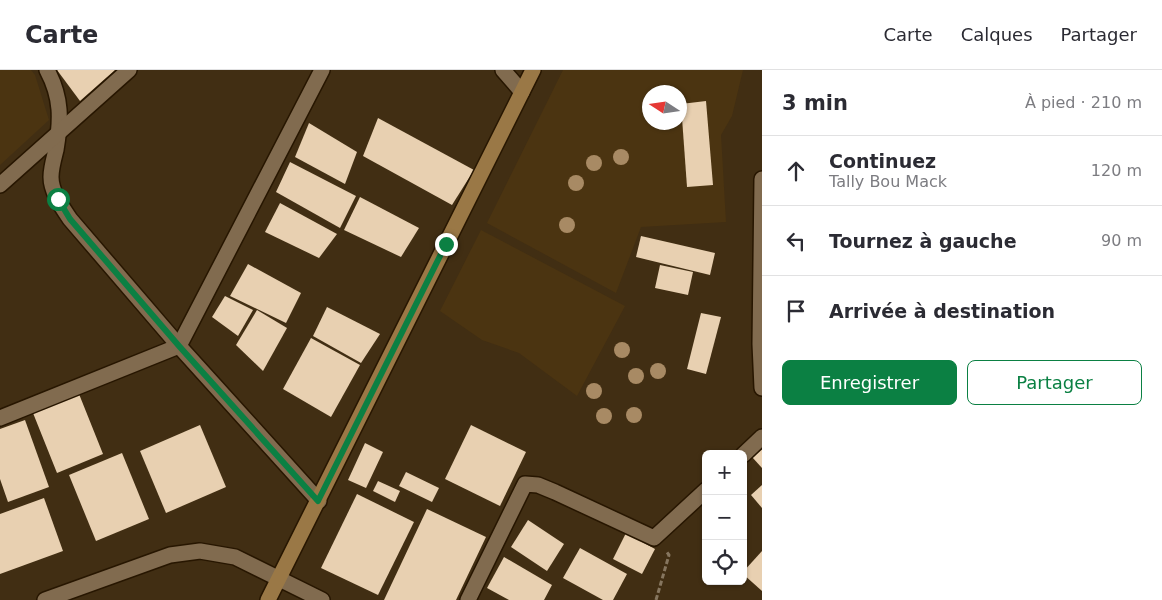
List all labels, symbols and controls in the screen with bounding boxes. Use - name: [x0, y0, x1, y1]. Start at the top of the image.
- text: Carte: [25, 21, 98, 49]
- text: Carte: [884, 24, 933, 45]
- text: Calques: [961, 24, 1033, 45]
- text: Partager: [1061, 24, 1137, 45]
- north arrow: [642, 85, 687, 130]
- text: 3 min: [782, 91, 848, 115]
- text: À pied · 210 m: [1025, 93, 1142, 112]
- text: Continuez: [829, 150, 936, 172]
- icon: ahead: [782, 157, 810, 185]
- text: 120 m: [1091, 161, 1142, 180]
- text: Tally Bou Mack: [829, 172, 947, 191]
- route start: [47, 188, 70, 211]
- icon: left: [782, 227, 810, 255]
- text: Tournez à gauche: [829, 230, 1017, 252]
- text: 90 m: [1101, 231, 1142, 250]
- route end: [435, 233, 458, 256]
- icon: arrive: [782, 297, 810, 325]
- text: Arrivée à destination: [829, 300, 1055, 322]
- button: Enregistrer: [782, 360, 957, 405]
- button: Partager: [967, 360, 1142, 405]
- map controls: [702, 450, 747, 585]
- button: +: [702, 450, 747, 495]
- button: −: [702, 495, 747, 540]
- button: locate: [702, 540, 747, 585]

